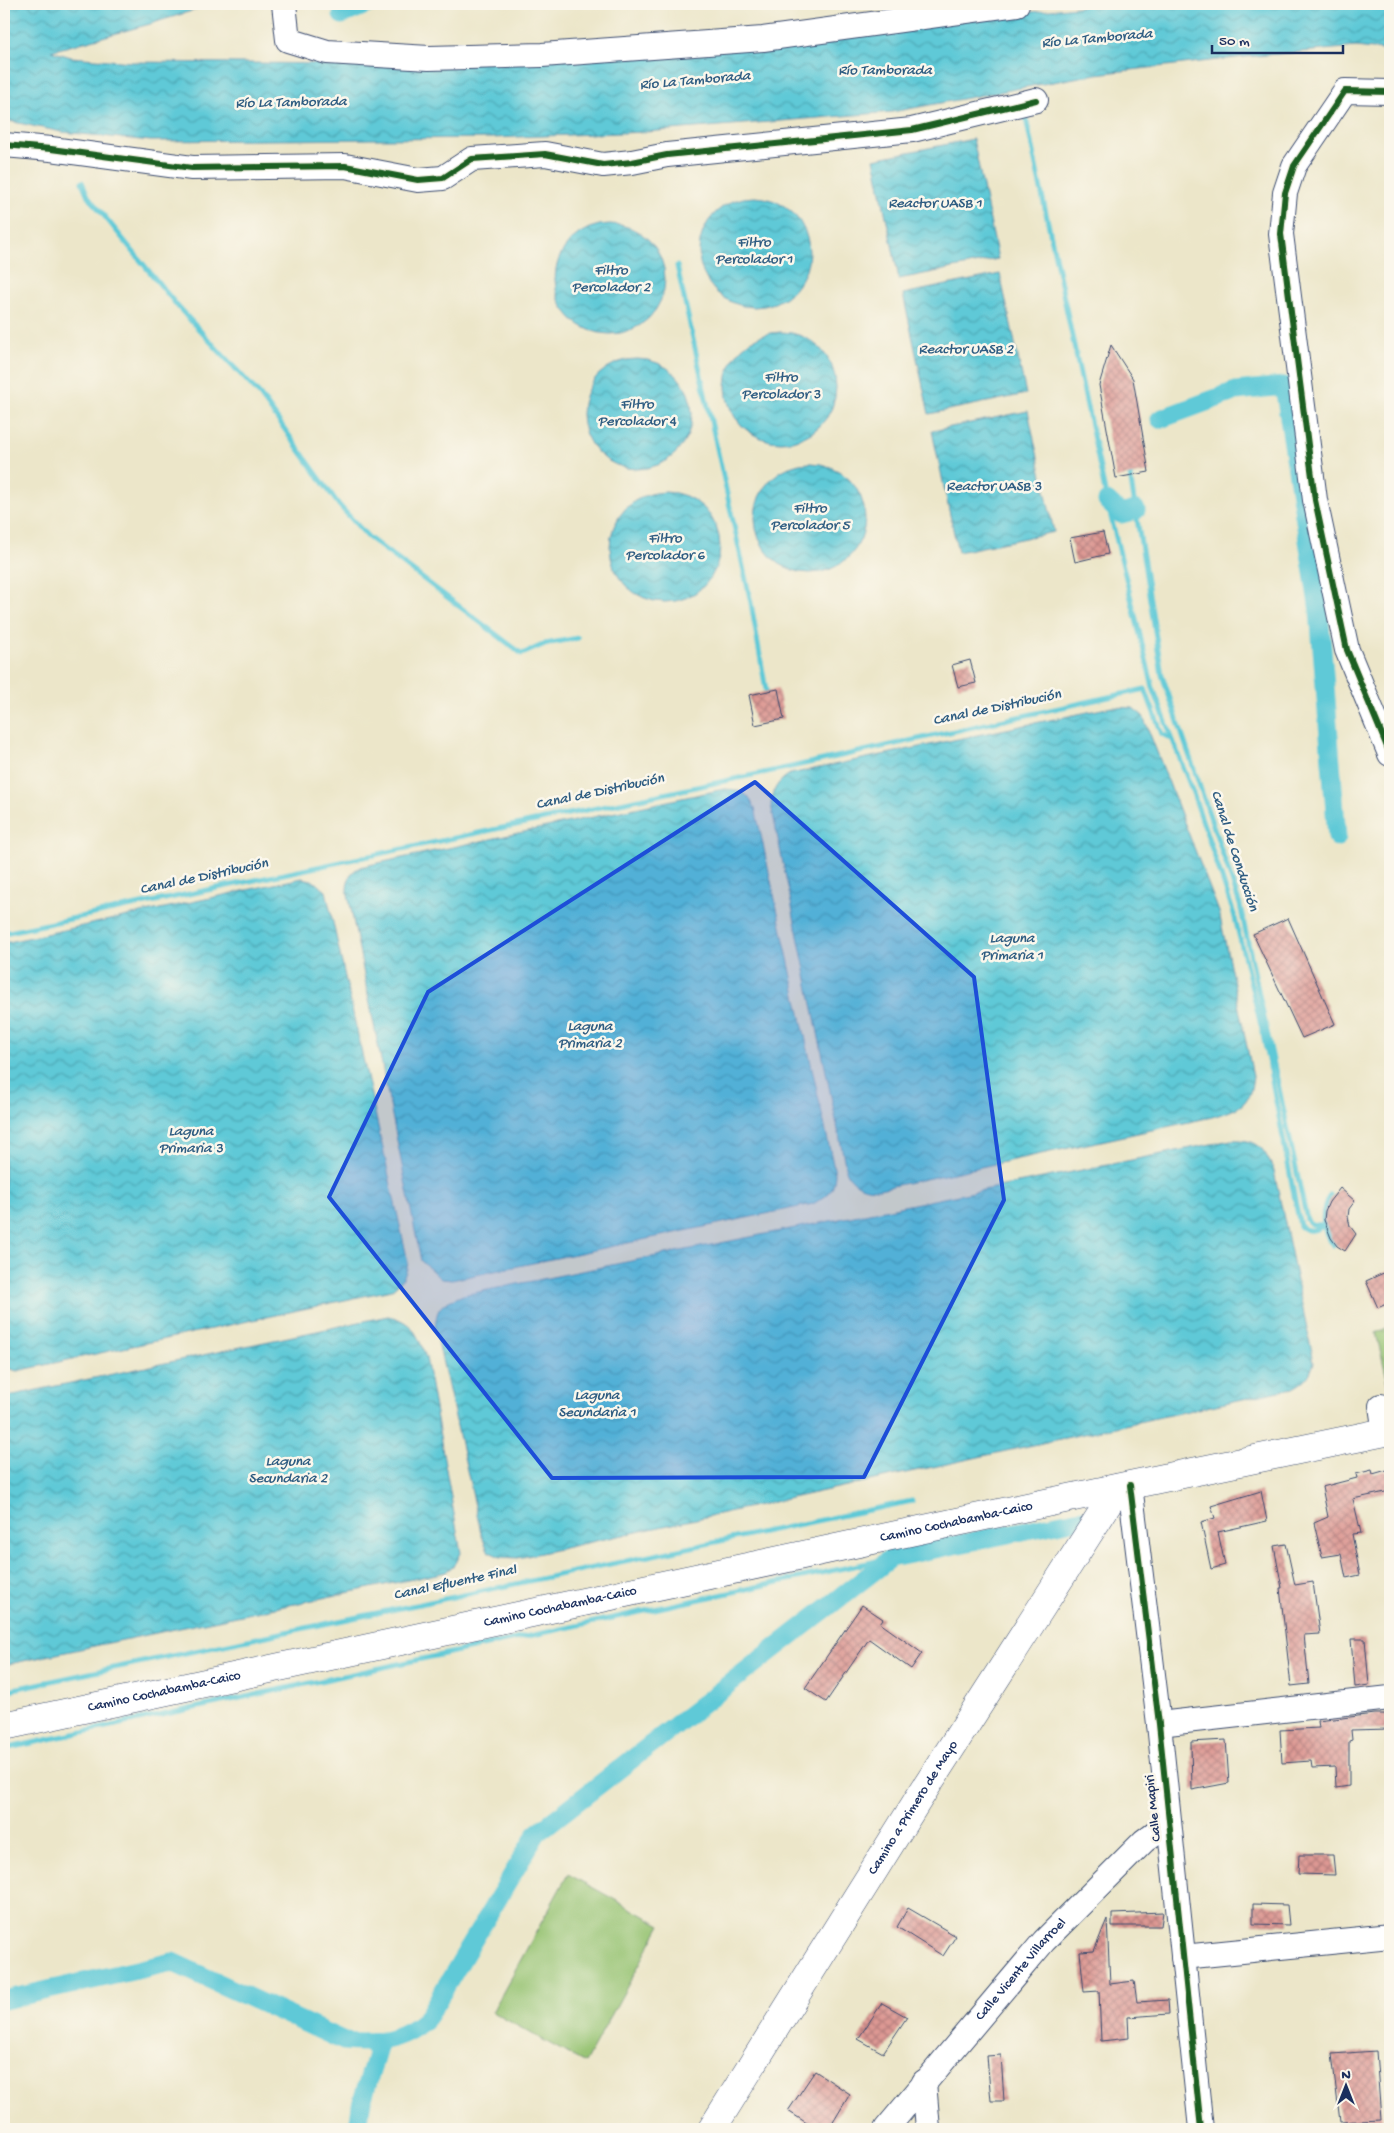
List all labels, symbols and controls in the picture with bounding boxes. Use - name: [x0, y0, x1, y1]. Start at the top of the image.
- scale bar: [1212, 22, 1343, 54]
- water label: Río La Tamborada: [1041, 25, 1155, 53]
- text: 50 m: [1219, 33, 1250, 51]
- water label: Río Tamborada: [838, 62, 933, 80]
- water label: Río La Tamborada: [639, 67, 753, 95]
- water label: Río La Tamborada: [235, 93, 348, 113]
- water label: Reactor UASB 1: [888, 195, 982, 213]
- water label: Filtro Percolador 1: [715, 234, 793, 269]
- water label: Filtro Percolador 2: [572, 262, 651, 297]
- water label: Reactor UASB 2: [919, 341, 1014, 359]
- water label: Filtro Percolador 3: [741, 369, 821, 404]
- water label: Filtro Percolador 4: [598, 396, 677, 431]
- water label: Reactor UASB 3: [946, 478, 1042, 496]
- water label: Filtro Percolador 5: [770, 500, 851, 535]
- water label: Filtro Percolador 6: [626, 530, 706, 565]
- water label: Canal de Distribución: [931, 685, 1063, 730]
- water label: Canal de Distribución: [534, 769, 666, 814]
- water label: Canal de Conducción: [1206, 788, 1262, 915]
- water label: Canal de Distribución: [138, 854, 270, 899]
- water label: Laguna Primaria 1: [981, 930, 1043, 965]
- water label: Laguna Primaria 2: [558, 1018, 622, 1053]
- water label: Laguna Primaria 3: [159, 1123, 223, 1158]
- water label: Laguna Secundaria 1: [558, 1387, 636, 1422]
- water label: Laguna Secundaria 2: [249, 1453, 328, 1488]
- street label: Camino Cochabamba-Caico: [878, 1498, 1034, 1547]
- water label: Canal Efluente Final: [392, 1561, 520, 1605]
- street label: Camino Cochabamba-Caico: [482, 1582, 638, 1632]
- street label: Camino Cochabamba-Caico: [86, 1667, 242, 1716]
- street label: Camino a Primero de Mayo: [864, 1737, 962, 1878]
- street label: Calle Mapiri: [1142, 1774, 1166, 1842]
- street label: Calle Vicente Villarroel: [972, 1915, 1070, 2024]
- north arrow: [1322, 2060, 1372, 2110]
- text: N: [1341, 2067, 1351, 2084]

